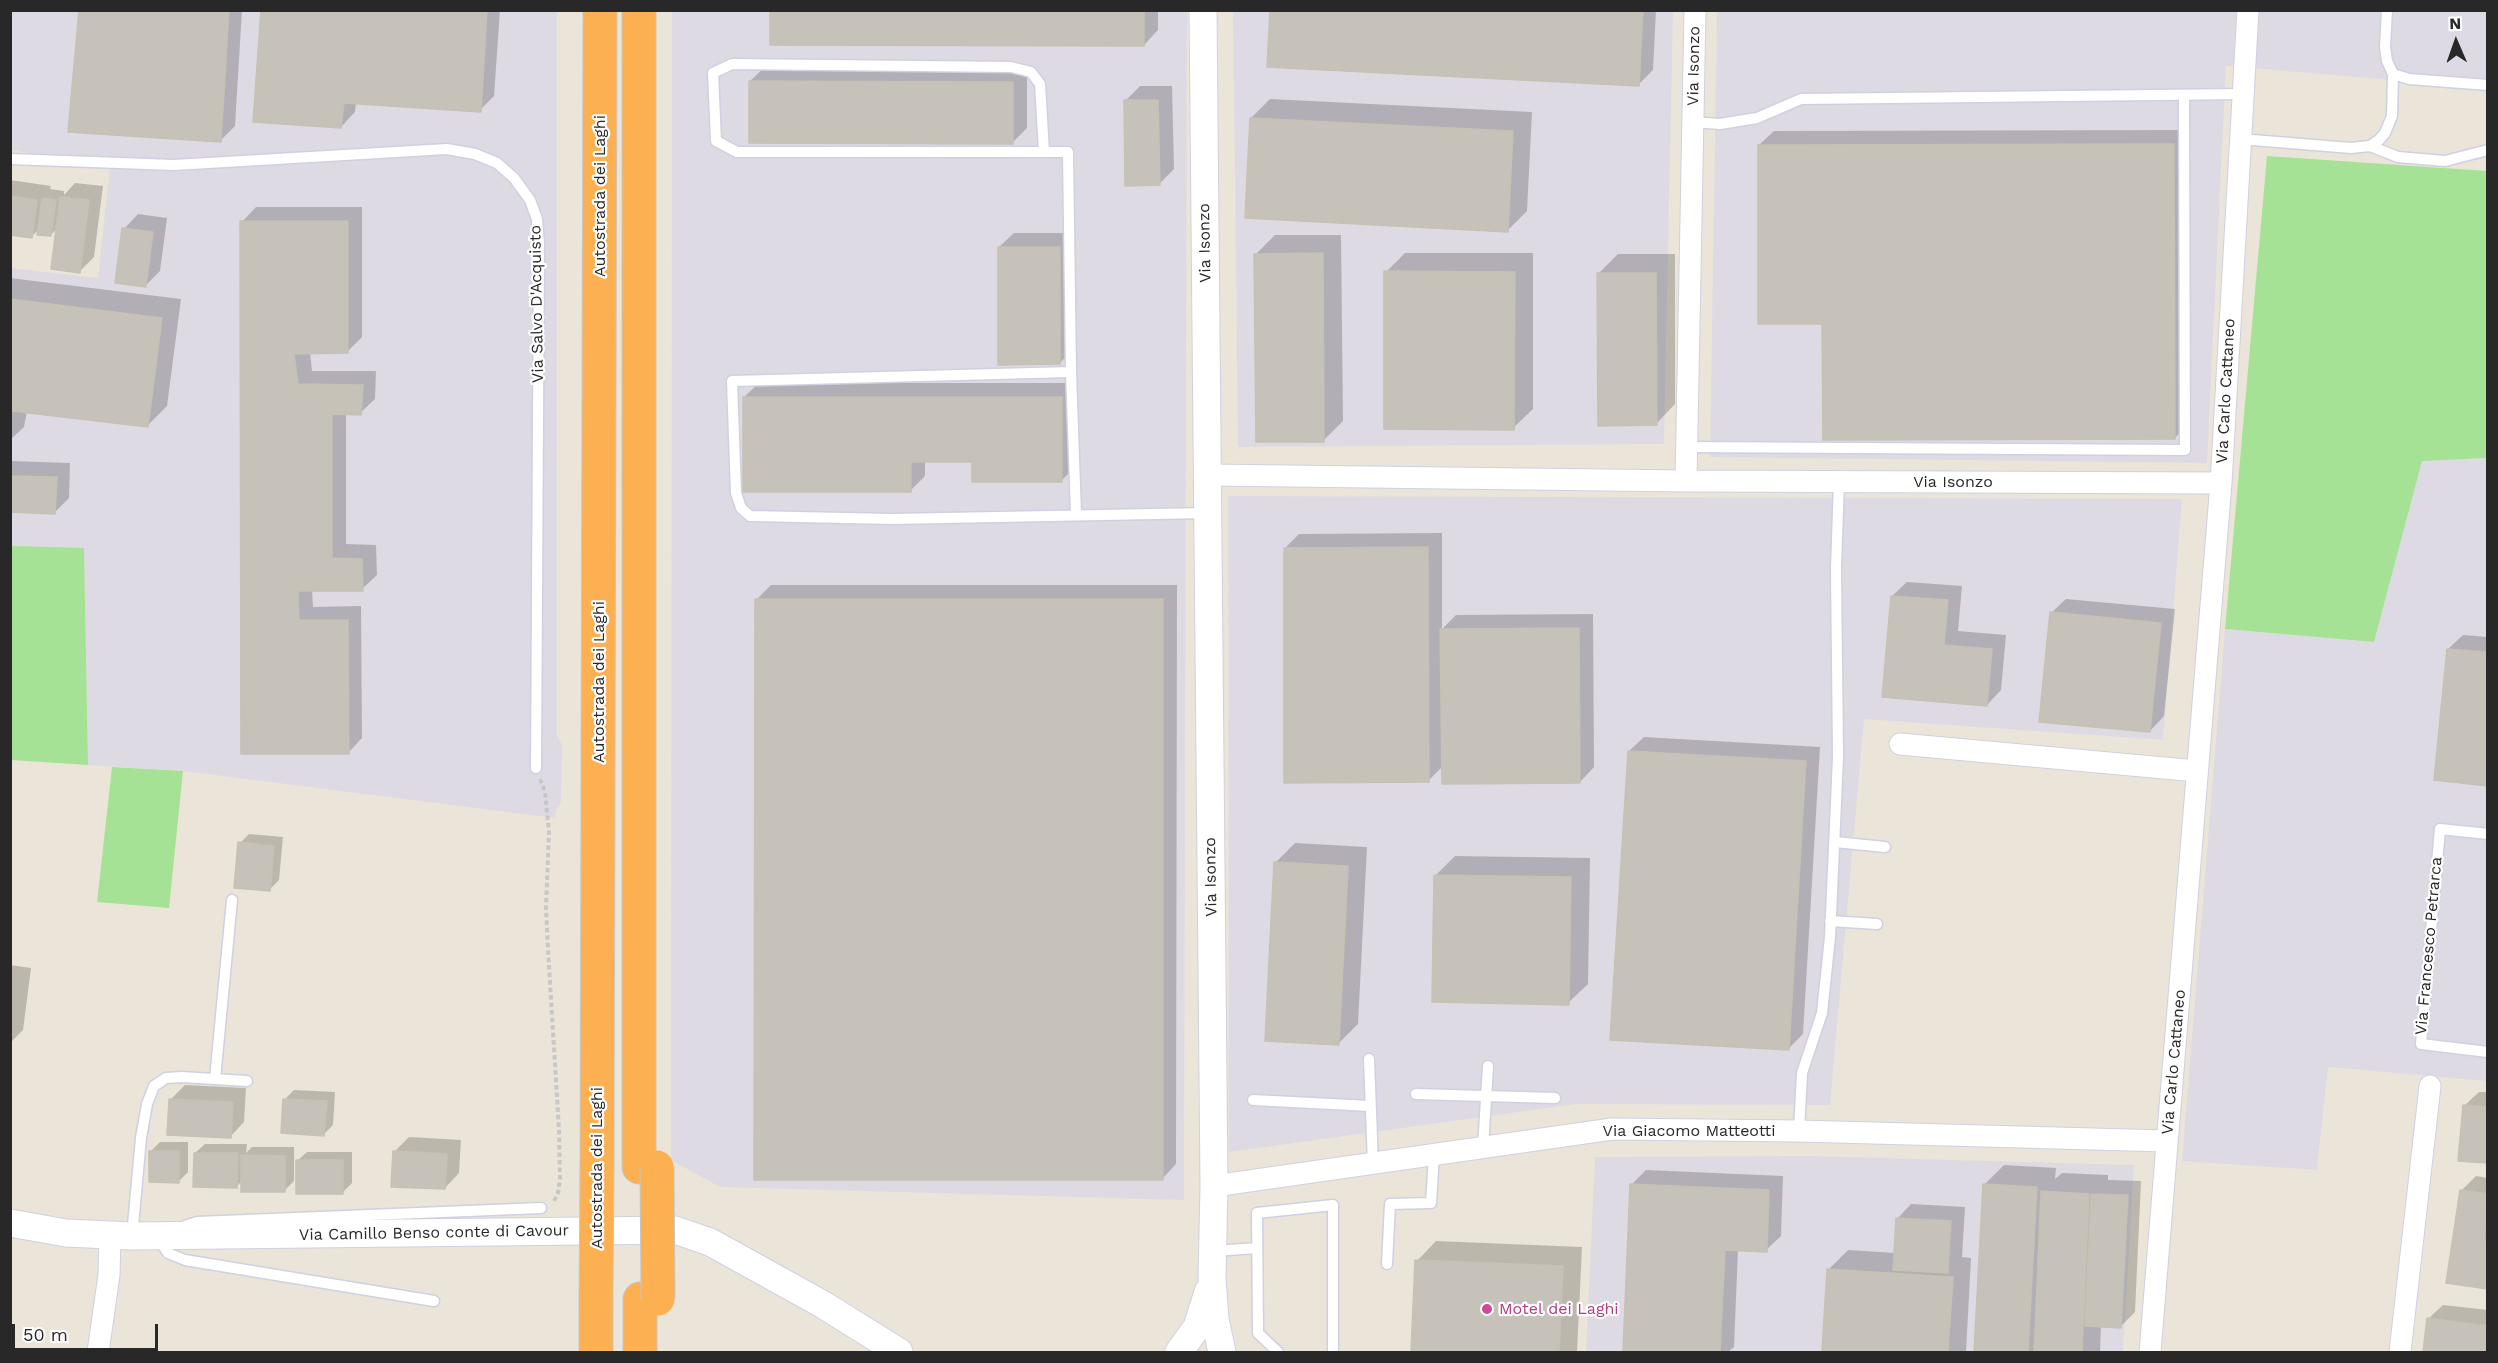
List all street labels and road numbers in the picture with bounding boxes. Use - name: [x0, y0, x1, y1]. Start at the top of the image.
- street label: Via Isonzo: [1684, 26, 1704, 106]
- street label: Autostrada dei Laghi: [590, 115, 610, 277]
- street label: Via Isonzo: [1195, 203, 1215, 283]
- street label: Via Salvo D'Acquisto: [526, 225, 548, 383]
- street label: Via Carlo Cattaneo: [2213, 318, 2239, 464]
- street label: Via Isonzo: [1913, 472, 1993, 492]
- street label: Autostrada dei Laghi: [589, 601, 609, 763]
- street label: Via Isonzo: [1201, 837, 1221, 917]
- street label: Via Francesco Petrarca: [2412, 856, 2446, 1036]
- street label: Via Carlo Cattaneo: [2158, 989, 2190, 1135]
- street label: Autostrada dei Laghi: [587, 1087, 607, 1249]
- street label: Via Giacomo Matteotti: [1603, 1121, 1775, 1141]
- street label: Via Camillo Benso conte di Cavour: [299, 1221, 569, 1245]

